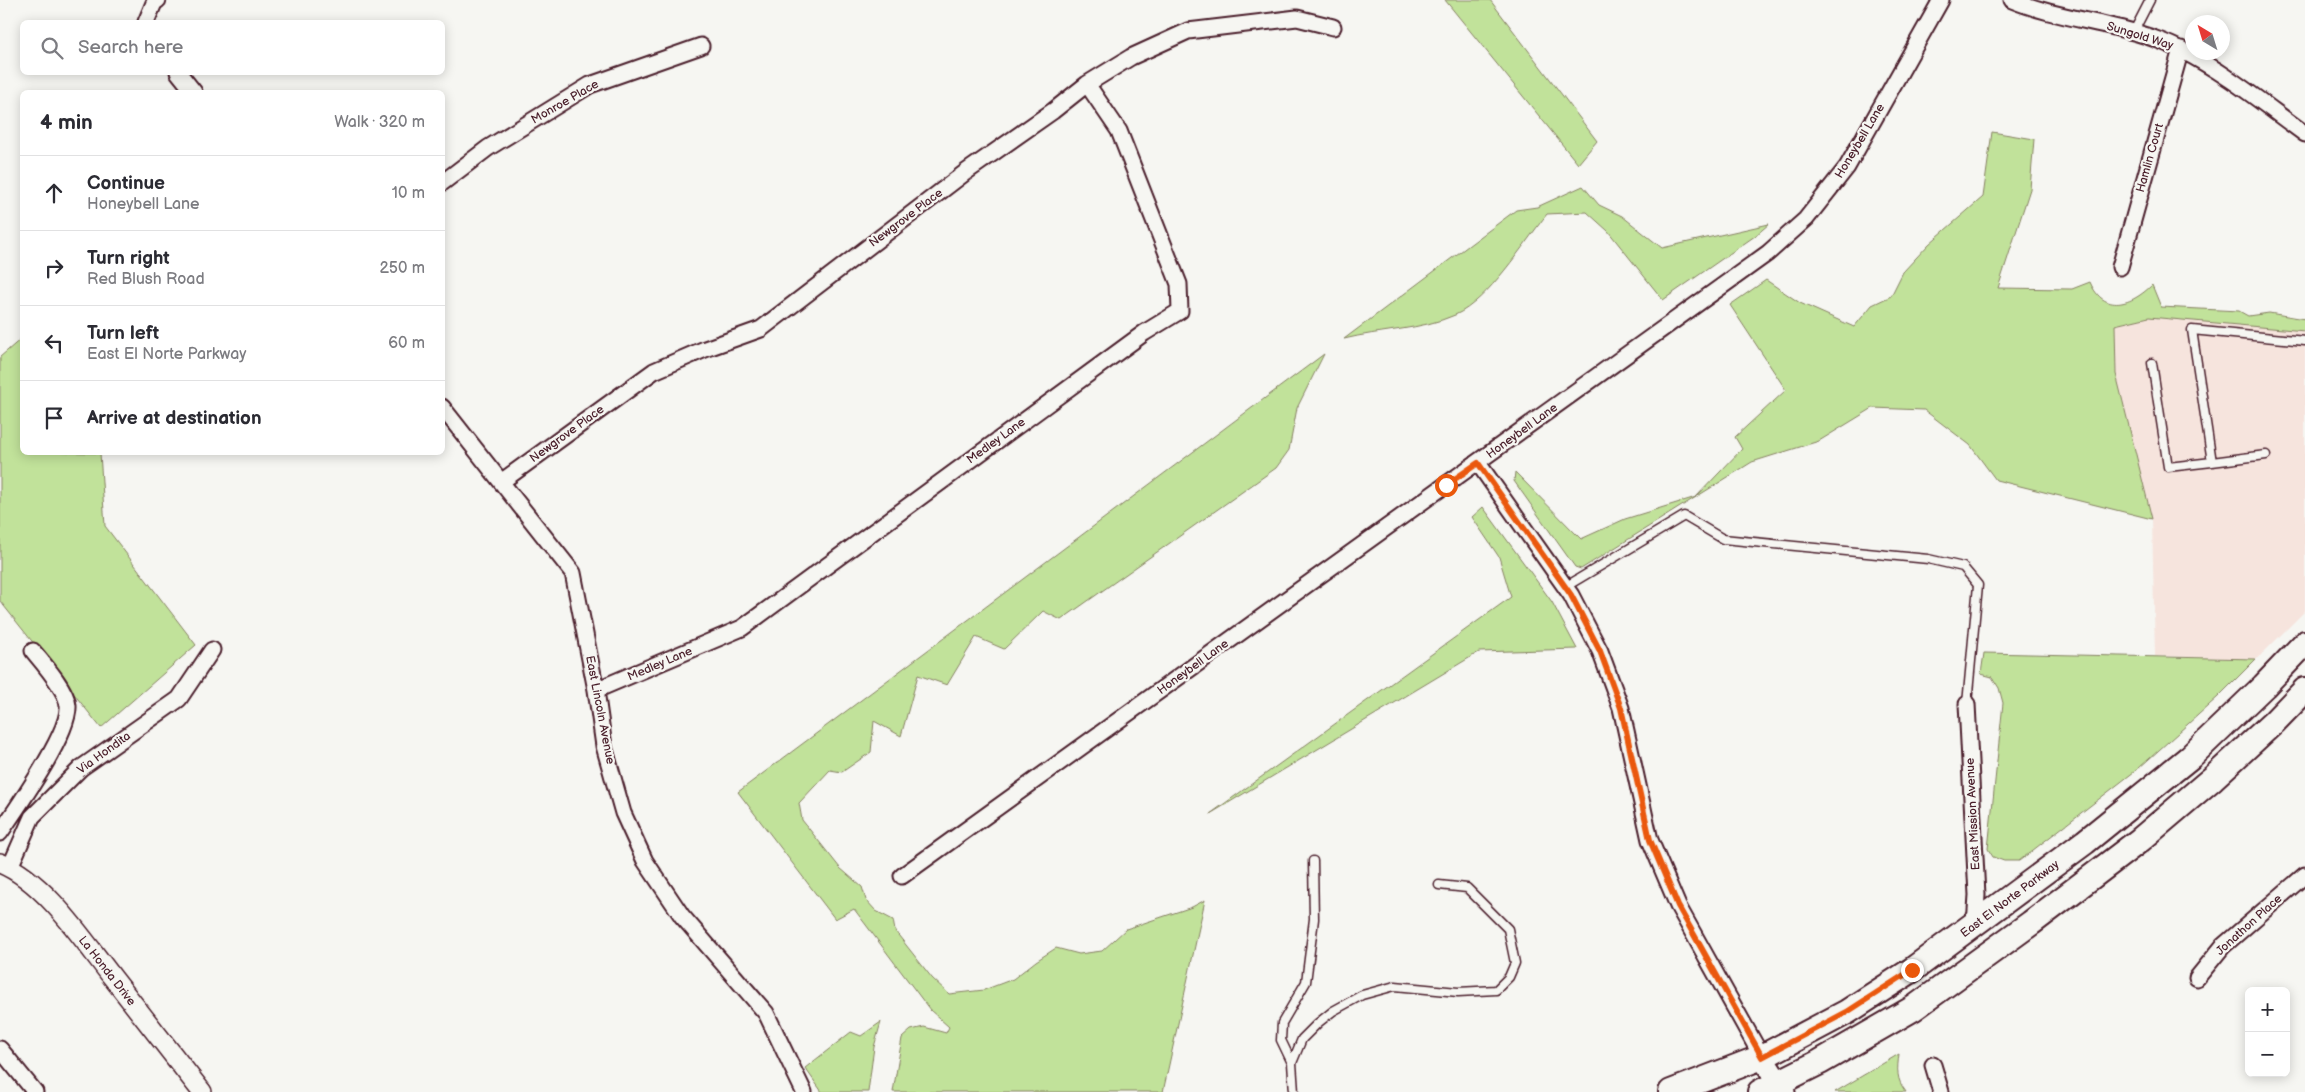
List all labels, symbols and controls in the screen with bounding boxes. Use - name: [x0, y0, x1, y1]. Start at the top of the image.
- north arrow: [2185, 15, 2230, 60]
- street label: Sungold Way: [2105, 19, 2176, 53]
- search box: [20, 20, 445, 75]
- icon: search: [38, 34, 66, 62]
- text: Search here: [78, 36, 183, 59]
- street label: Monroe Place: [528, 77, 602, 127]
- street label: Honeybell Lane: [1832, 101, 1888, 181]
- text: 4 min: [40, 110, 93, 135]
- text: Walk · 320 m: [334, 113, 425, 132]
- street label: Hamlin Court: [2133, 121, 2167, 194]
- text: Continue: [87, 172, 165, 195]
- icon: ahead: [40, 179, 68, 207]
- text: 10 m: [392, 184, 425, 203]
- street label: Newgrove Place: [866, 185, 946, 251]
- text: Honeybell Lane: [87, 195, 200, 214]
- text: Turn right: [87, 247, 170, 270]
- icon: right: [40, 254, 68, 282]
- text: 250 m: [379, 259, 425, 278]
- text: Red Blush Road: [87, 270, 205, 289]
- text: Turn left: [87, 322, 159, 345]
- icon: left: [40, 329, 68, 357]
- text: 60 m: [388, 334, 425, 353]
- text: East El Norte Parkway: [87, 345, 247, 364]
- street label: Honeybell Lane: [1483, 400, 1561, 462]
- street label: Newgrove Place: [527, 402, 607, 466]
- icon: arrive: [40, 404, 68, 432]
- text: Arrive at destination: [87, 407, 262, 430]
- street label: Medley Lane: [964, 415, 1028, 467]
- route start: [1435, 474, 1458, 497]
- street label: Honeybell Lane: [1154, 636, 1232, 698]
- street label: Medley Lane: [625, 644, 695, 684]
- street label: East Lincoln Avenue: [582, 654, 618, 766]
- street label: Via Hondita: [74, 728, 134, 777]
- street label: East Mission Avenue: [1963, 757, 1983, 871]
- street label: East El Norte Parkway: [1958, 857, 2063, 941]
- street label: Jonathon Place: [2213, 891, 2285, 959]
- street label: La Honda Drive: [75, 933, 139, 1009]
- route end: [1901, 959, 1924, 982]
- map controls: [2245, 987, 2290, 1077]
- button: +: [2245, 987, 2290, 1032]
- button: −: [2245, 1032, 2290, 1077]

